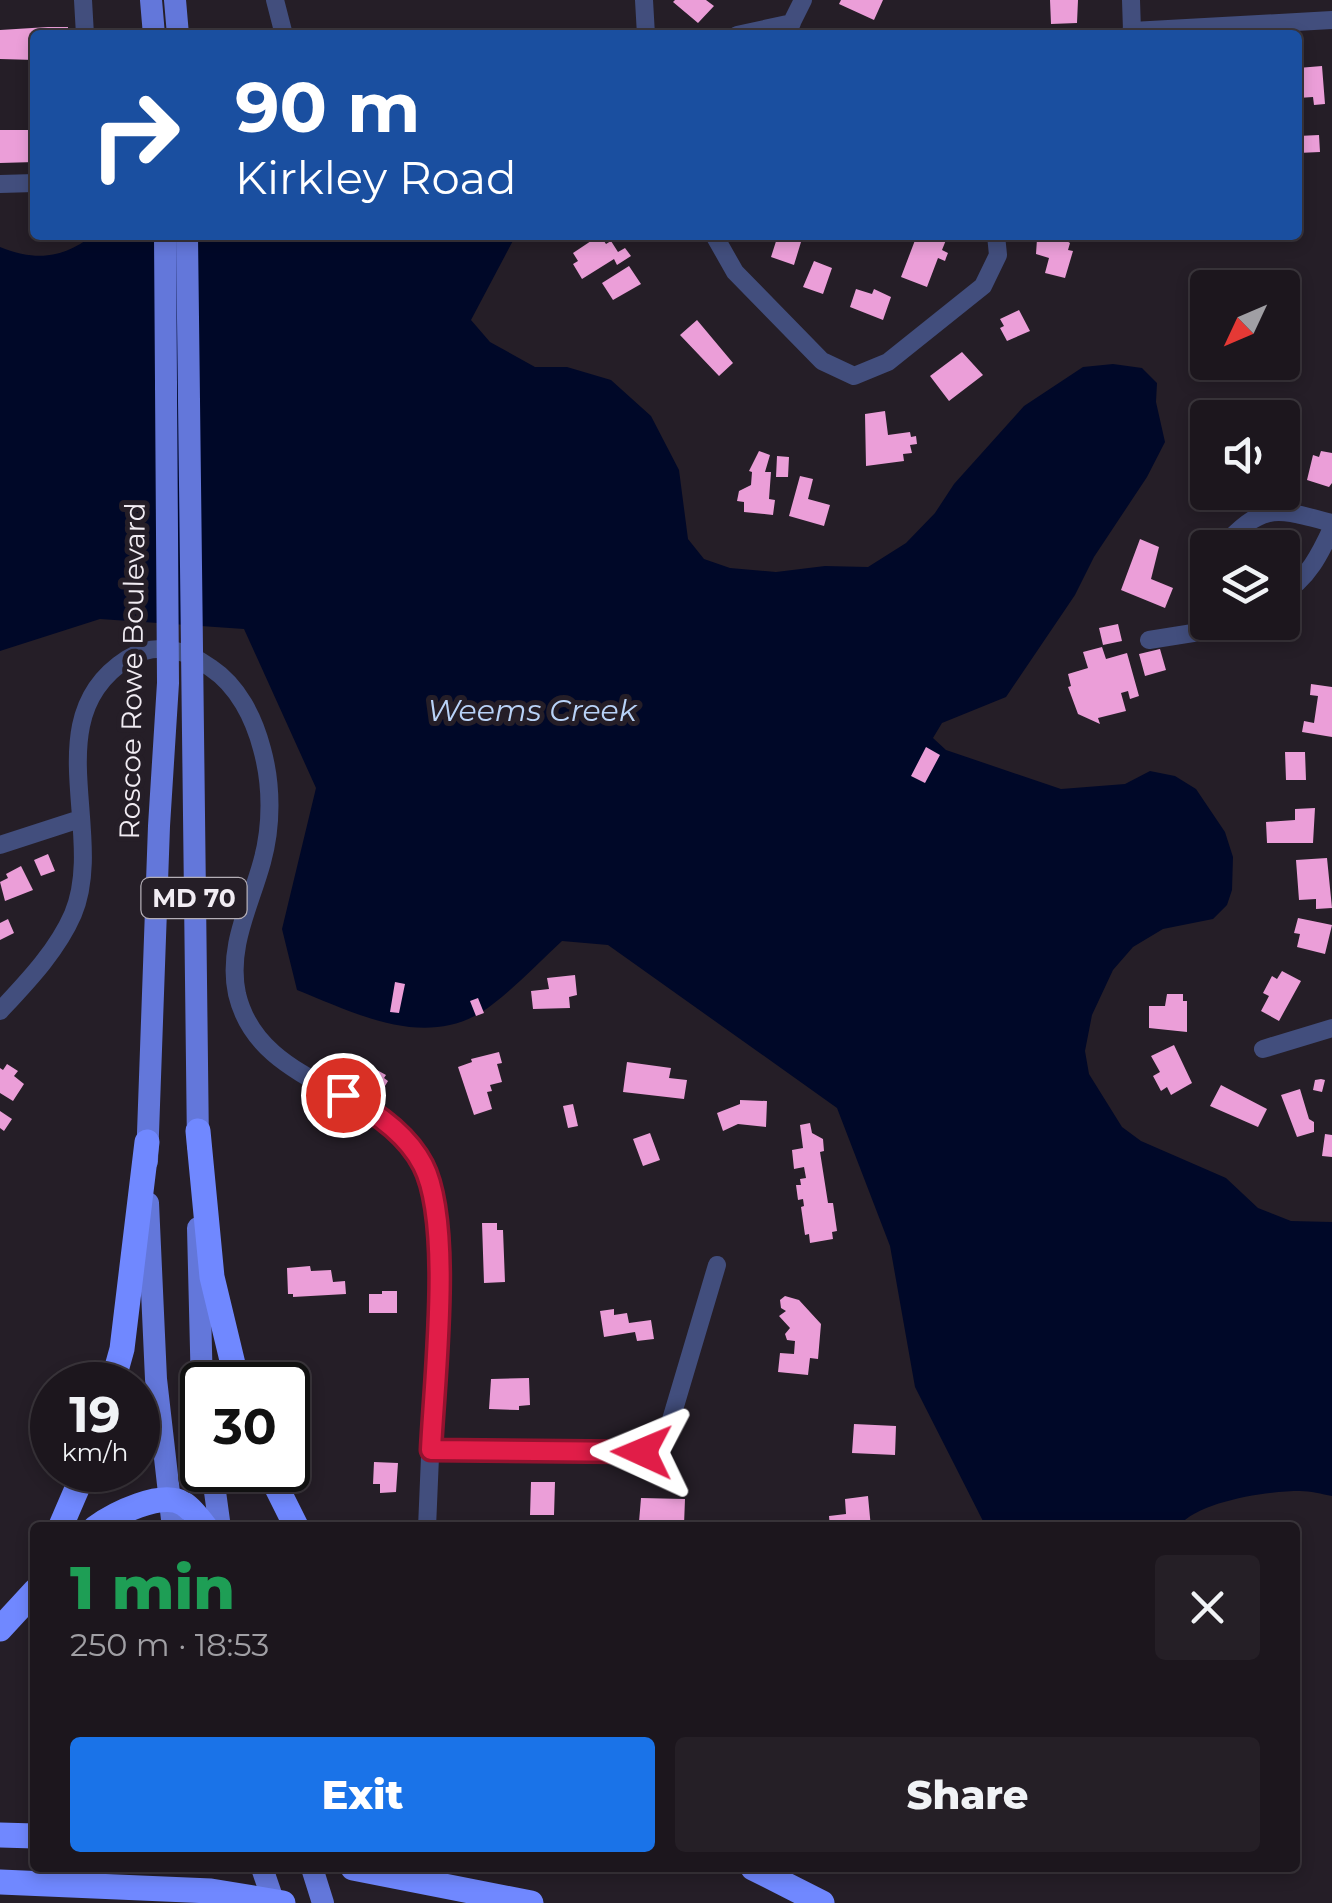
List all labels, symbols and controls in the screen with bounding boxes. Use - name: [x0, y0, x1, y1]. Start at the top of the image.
- text: 90 m: [235, 64, 420, 150]
- icon: right: [70, 70, 200, 200]
- text: Kirkley Road: [235, 150, 517, 205]
- north arrow: [1190, 270, 1300, 380]
- map controls: [1190, 270, 1300, 640]
- button: sound: [1190, 400, 1300, 510]
- street label: Roscoe Rowe Boulevard: [112, 502, 152, 840]
- button: layers: [1190, 530, 1300, 640]
- water label: Weems Creek: [428, 692, 638, 729]
- road number: MD 70: [142, 878, 246, 918]
- pin: [301, 1053, 386, 1138]
- icon: arrive: [316, 1068, 371, 1123]
- speed limit sign: 30: [180, 1362, 310, 1492]
- text: 19: [69, 1384, 121, 1445]
- position arrow: [590, 1400, 694, 1504]
- text: km/h: [62, 1437, 128, 1467]
- text: 1 min: [70, 1551, 235, 1624]
- button: close: [1155, 1555, 1260, 1660]
- text: 250 m · 18:53: [70, 1625, 269, 1664]
- button: Exit: [70, 1737, 655, 1852]
- button: Share: [675, 1737, 1260, 1852]

